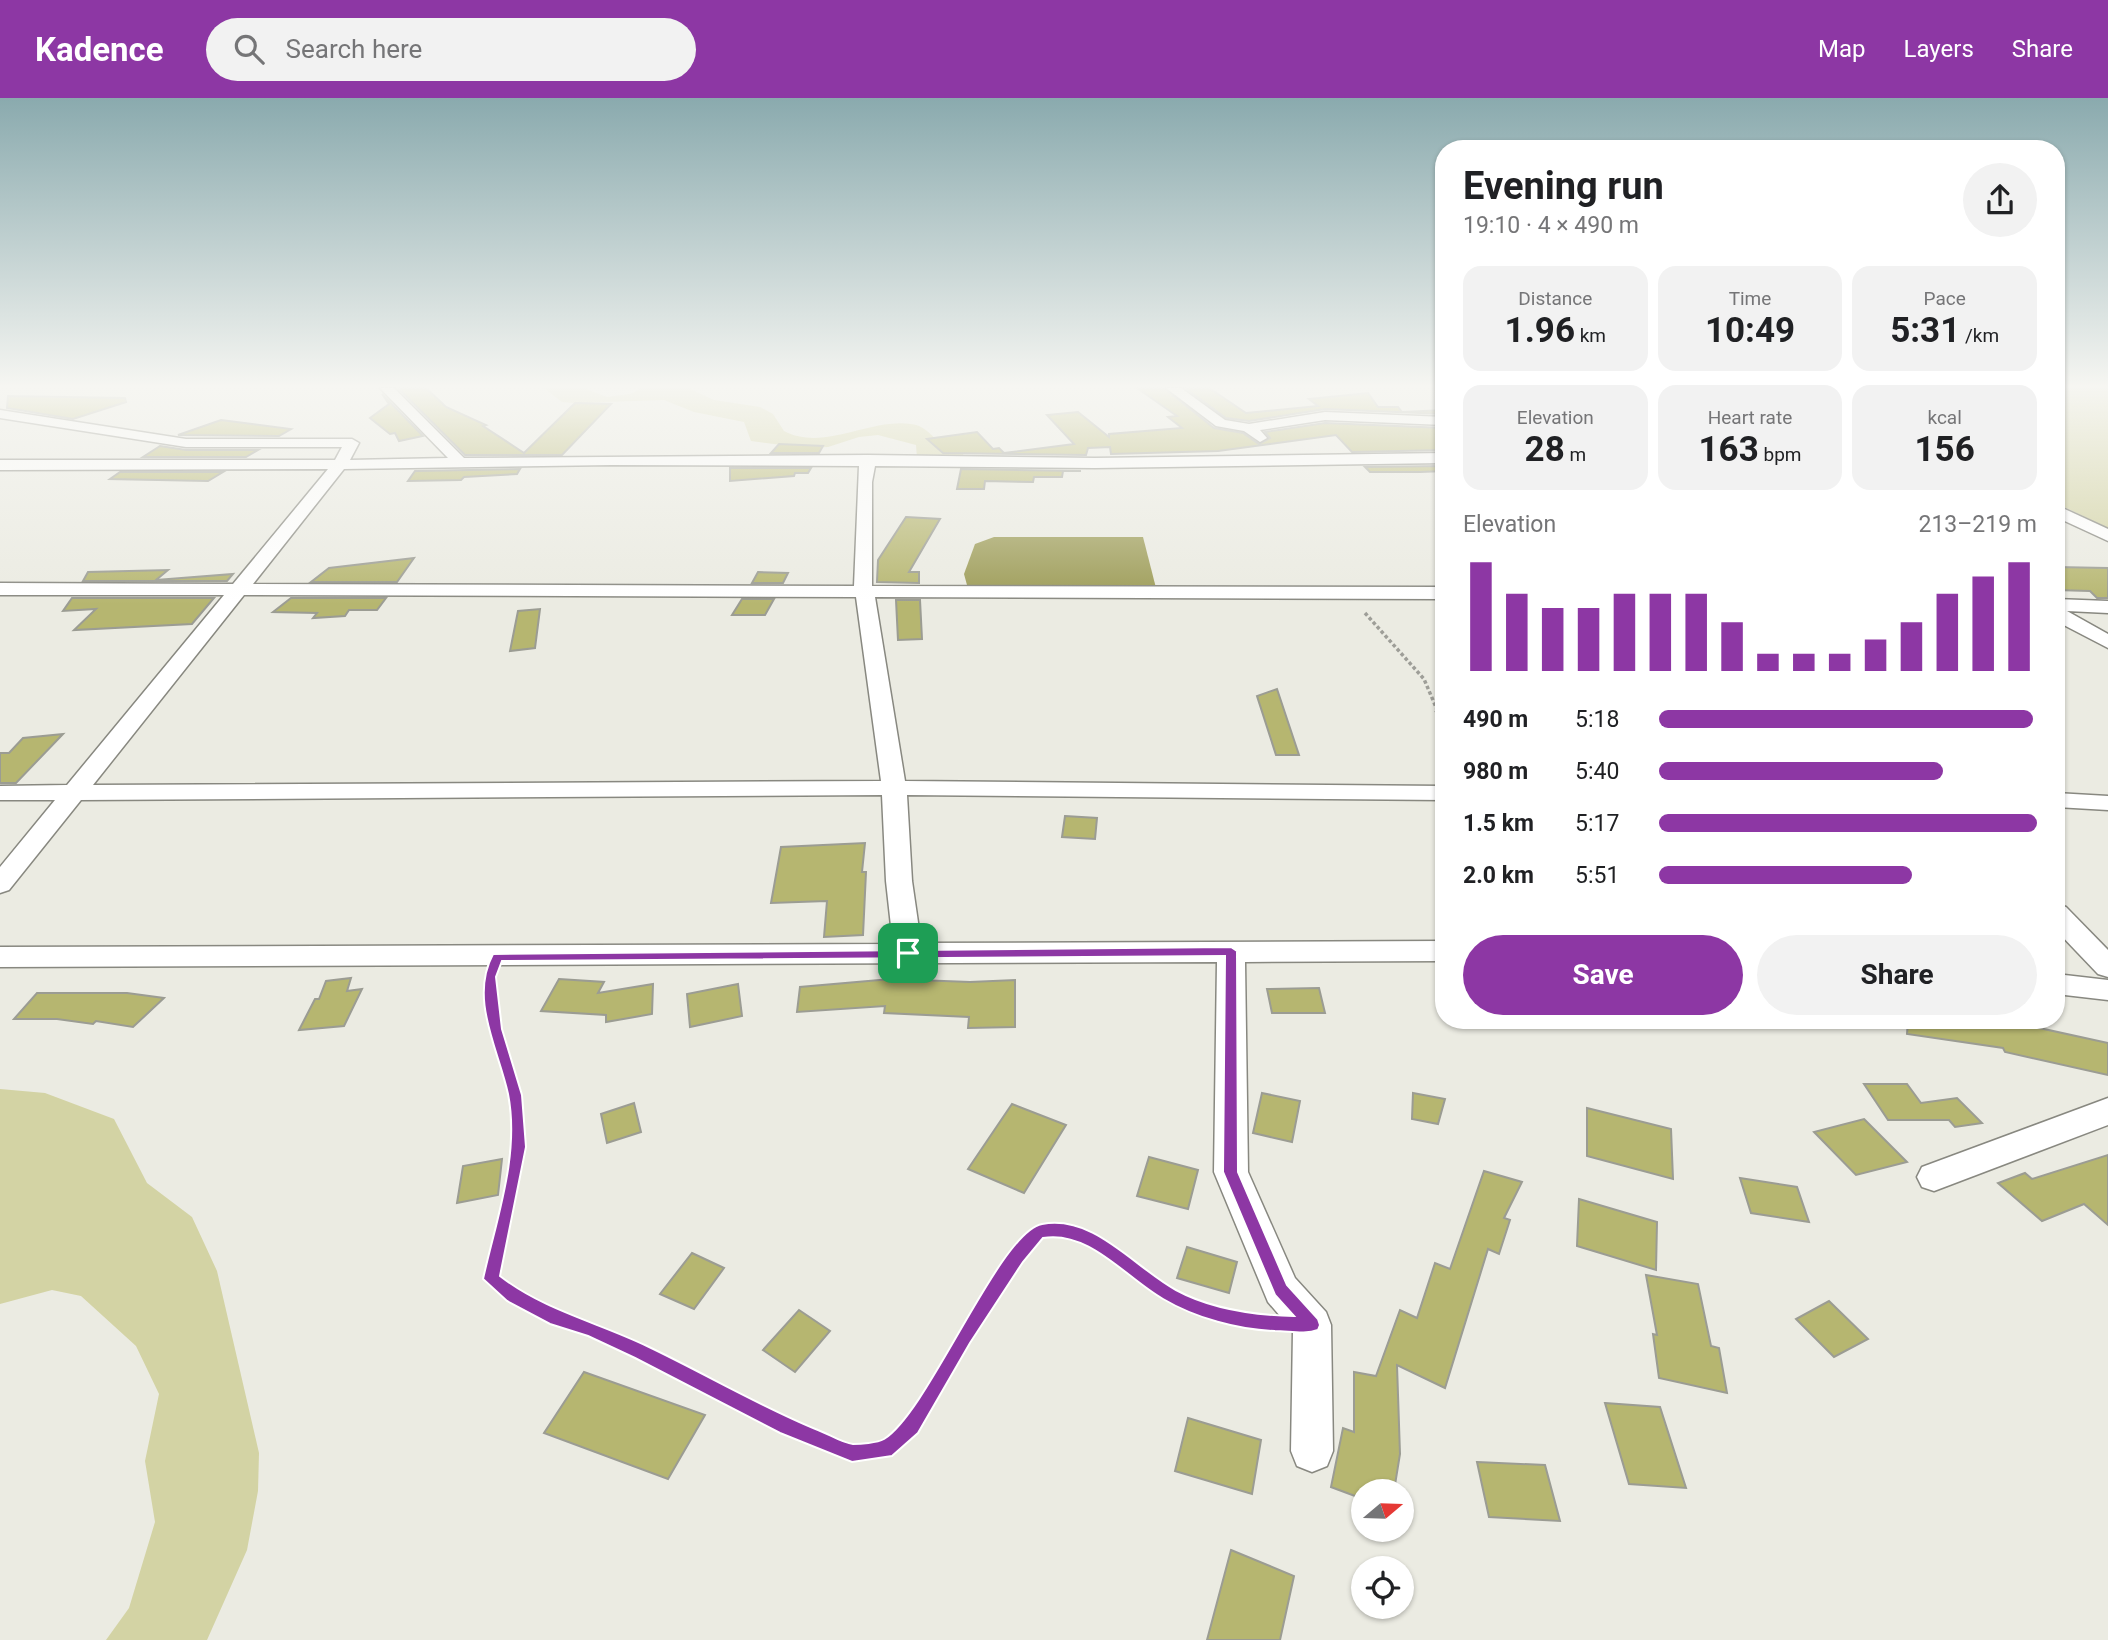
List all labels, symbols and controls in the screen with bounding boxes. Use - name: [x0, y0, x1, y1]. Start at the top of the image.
- search box: [206, 18, 696, 81]
- text: Kadence: [35, 30, 164, 69]
- icon: search: [230, 30, 268, 68]
- text: Search here: [286, 34, 422, 64]
- text: Map: [1818, 35, 1866, 63]
- text: Layers: [1904, 35, 1974, 63]
- text: Share: [2012, 35, 2073, 63]
- button: share: [1963, 163, 2037, 237]
- text: Evening run: [1463, 164, 1664, 208]
- text: 19:10 · 4 × 490 m: [1463, 212, 1639, 239]
- text: Distance: [1518, 287, 1592, 310]
- text: Time: [1729, 287, 1771, 310]
- text: Pace: [1924, 287, 1966, 310]
- text: 1.96: [1505, 310, 1575, 351]
- text: 10:49: [1705, 310, 1795, 351]
- text: 5:31: [1890, 310, 1960, 351]
- text: km: [1575, 324, 1606, 347]
- text: /km: [1960, 324, 1999, 347]
- text: Elevation: [1517, 406, 1594, 429]
- text: Heart rate: [1708, 406, 1792, 429]
- text: kcal: [1927, 406, 1962, 429]
- text: 28: [1525, 429, 1565, 470]
- text: 163: [1699, 429, 1759, 470]
- text: 156: [1915, 429, 1975, 470]
- text: m: [1565, 443, 1586, 466]
- text: bpm: [1759, 443, 1801, 466]
- text: Elevation: [1463, 511, 1556, 538]
- text: 213–219 m: [1918, 511, 2037, 538]
- text: 490 m: [1463, 706, 1528, 733]
- text: 5:18: [1575, 706, 1619, 733]
- text: 980 m: [1463, 758, 1528, 785]
- text: 5:40: [1575, 758, 1619, 785]
- text: 1.5 km: [1463, 810, 1534, 837]
- text: 5:17: [1575, 810, 1619, 837]
- text: 2.0 km: [1463, 862, 1534, 889]
- text: 5:51: [1575, 862, 1619, 889]
- pin: [878, 923, 938, 983]
- icon: arrive: [889, 934, 927, 972]
- button: Save: [1463, 935, 1743, 1015]
- button: Share: [1757, 935, 2037, 1015]
- north arrow: [1351, 1479, 1414, 1542]
- map controls: [1351, 1479, 1414, 1619]
- button: locate: [1351, 1556, 1414, 1619]

